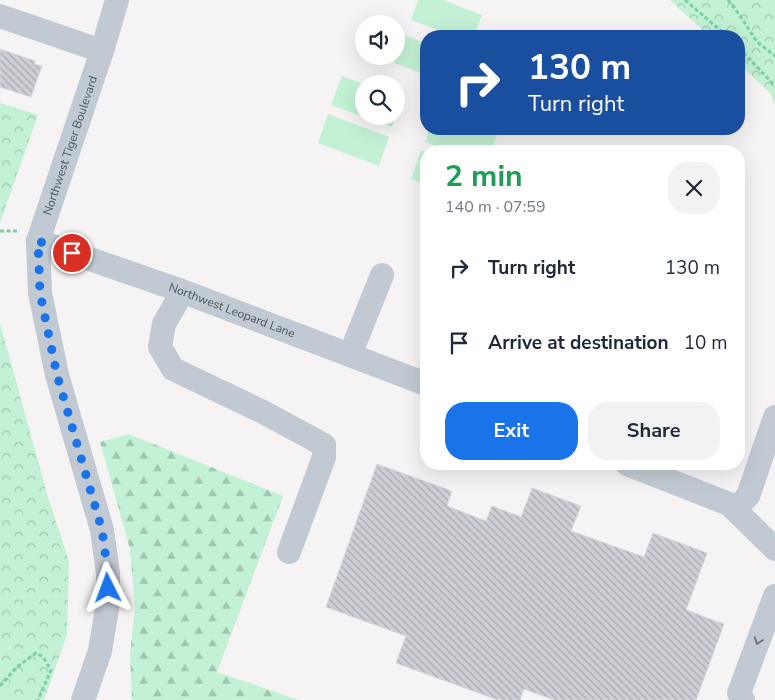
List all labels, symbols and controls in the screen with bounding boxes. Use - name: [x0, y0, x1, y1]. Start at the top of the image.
- map controls: [355, 15, 405, 125]
- button: sound: [355, 15, 405, 65]
- text: 130 m: [528, 44, 631, 91]
- icon: right: [445, 50, 510, 115]
- street label: Northwest Tiger Boulevard: [39, 73, 101, 217]
- button: search: [355, 75, 405, 125]
- text: Turn right: [528, 89, 624, 119]
- text: 2 min: [445, 156, 523, 197]
- button: close: [668, 162, 720, 214]
- text: 140 m · 07:59: [445, 196, 546, 218]
- pin: [51, 232, 93, 274]
- icon: arrive: [58, 239, 86, 267]
- icon: right: [445, 254, 473, 282]
- text: Turn right: [488, 255, 575, 281]
- text: 130 m: [665, 255, 720, 281]
- street label: Northwest Leopard Lane: [167, 279, 297, 341]
- icon: arrive: [445, 329, 473, 357]
- text: Arrive at destination: [488, 330, 669, 356]
- text: 10 m: [684, 330, 728, 356]
- button: Exit: [445, 402, 578, 460]
- button: Share: [588, 402, 720, 460]
- position arrow: [81, 561, 133, 613]
- one-way arrow: [754, 637, 764, 645]

